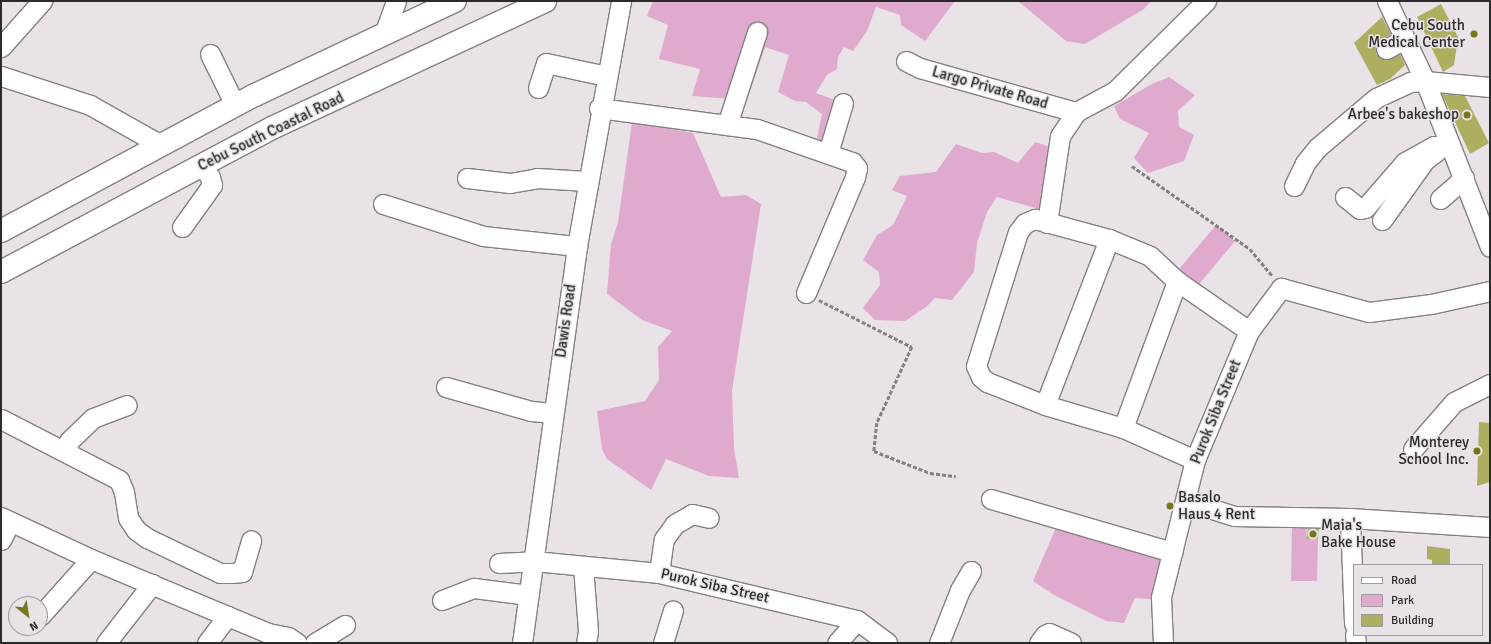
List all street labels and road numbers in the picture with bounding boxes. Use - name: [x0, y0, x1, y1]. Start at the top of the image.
- street label: Largo Private Road: [930, 63, 1050, 113]
- street label: Cebu South Coastal Road: [195, 89, 347, 175]
- street label: Dawis Road: [552, 283, 580, 359]
- street label: Purok Siba Street: [1187, 357, 1245, 467]
- street label: Purok Siba Street: [659, 565, 771, 607]

